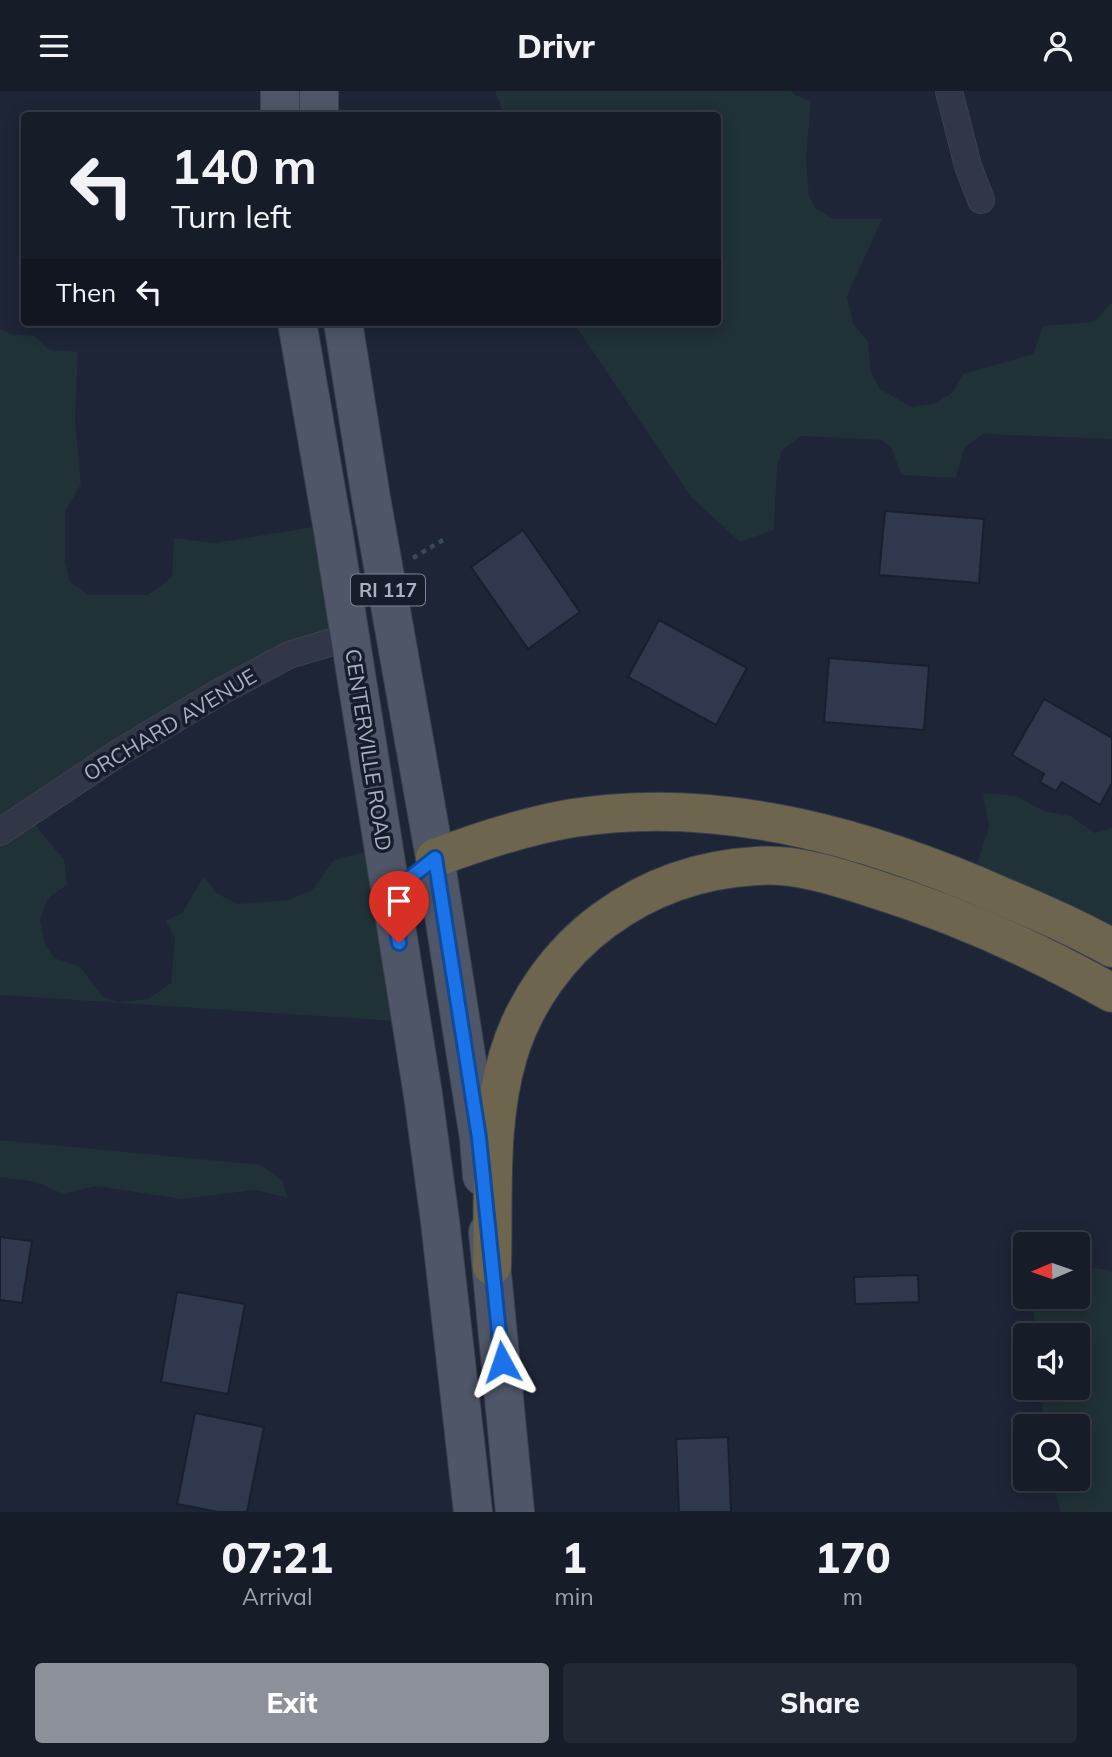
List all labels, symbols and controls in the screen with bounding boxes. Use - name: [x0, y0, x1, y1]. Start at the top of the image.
- text: Drivr: [517, 26, 595, 66]
- icon: menu: [35, 27, 73, 65]
- icon: person: [1039, 27, 1077, 65]
- text: 140 m: [171, 135, 317, 196]
- icon: left: [56, 140, 147, 231]
- text: Turn left: [171, 196, 291, 236]
- icon: left: [130, 273, 168, 311]
- text: Then: [56, 276, 116, 309]
- road number: RI 117: [351, 575, 425, 605]
- street label: CENTERVILLE ROAD: [340, 647, 398, 853]
- street label: ORCHARD AVENUE: [78, 662, 261, 786]
- pin: [369, 871, 429, 943]
- icon: arrive: [380, 882, 418, 920]
- north arrow: [1013, 1232, 1090, 1309]
- map controls: [1013, 1232, 1090, 1491]
- button: sound: [1013, 1323, 1090, 1400]
- position arrow: [465, 1325, 539, 1399]
- button: search: [1013, 1414, 1090, 1491]
- text: 07:21: [221, 1531, 333, 1584]
- text: 1: [561, 1531, 587, 1584]
- text: 170: [815, 1531, 891, 1584]
- text: Arrival: [242, 1582, 312, 1611]
- text: min: [554, 1582, 594, 1611]
- text: m: [843, 1582, 863, 1611]
- button: Exit: [35, 1663, 549, 1743]
- button: Share: [563, 1663, 1077, 1743]

